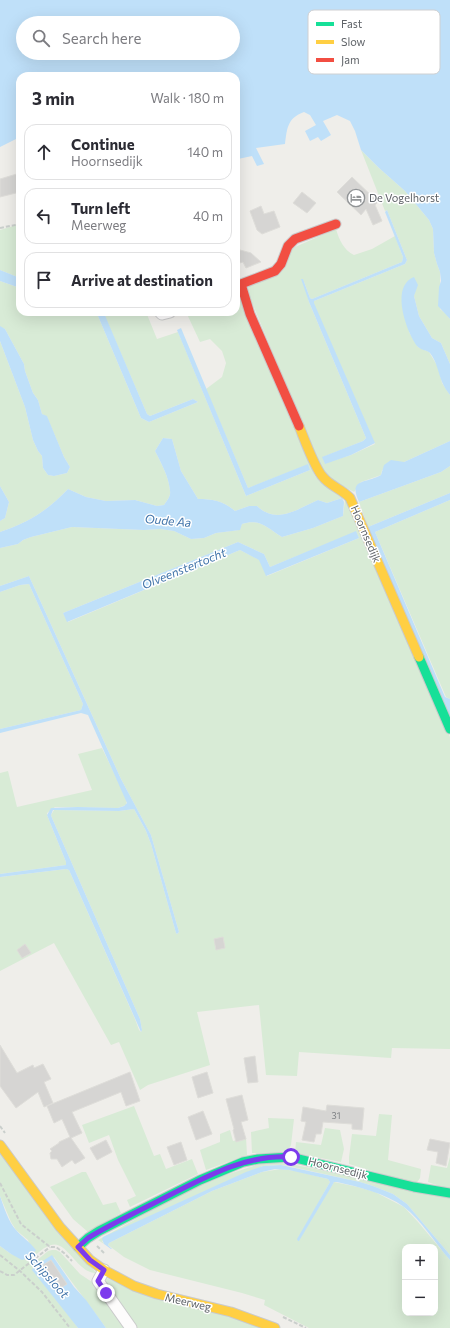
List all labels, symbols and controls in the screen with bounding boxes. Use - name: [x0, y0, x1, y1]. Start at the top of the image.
- legend: [308, 10, 440, 74]
- search box: [16, 16, 240, 60]
- text: Fast: [341, 17, 363, 30]
- icon: search: [30, 27, 52, 49]
- text: Search here: [62, 29, 141, 47]
- text: Slow: [341, 35, 366, 48]
- text: Jam: [341, 53, 360, 67]
- text: 3 min: [32, 88, 75, 109]
- text: Walk · 180 m: [150, 90, 224, 106]
- text: Continue: [71, 135, 135, 153]
- icon: ahead: [33, 141, 55, 163]
- text: 140 m: [187, 144, 223, 160]
- text: Hoornsedijk: [71, 153, 143, 169]
- hotel icon: De Vogelhorst: [346, 188, 366, 208]
- place label: De Vogelhorst: [369, 191, 440, 204]
- text: Turn left: [71, 199, 130, 217]
- icon: left: [33, 205, 55, 227]
- text: 40 m: [193, 208, 223, 224]
- text: Meerweg: [71, 217, 126, 233]
- icon: arrive: [33, 269, 55, 291]
- text: Arrive at destination: [71, 271, 213, 289]
- street label: Hoornsedijk: [349, 503, 384, 564]
- water label: Oude Aa: [144, 511, 192, 529]
- water label: Olveenstertocht: [139, 544, 229, 591]
- house number: 31: [332, 1110, 340, 1121]
- route start: [282, 1148, 300, 1166]
- street label: Hoornsedijk: [307, 1154, 369, 1181]
- map controls: [402, 1244, 438, 1316]
- button: +: [402, 1244, 438, 1280]
- water label: Schipsloot: [23, 1248, 73, 1301]
- button: −: [402, 1280, 438, 1316]
- route end: [97, 1284, 115, 1302]
- street label: Meerweg: [164, 1290, 212, 1313]

